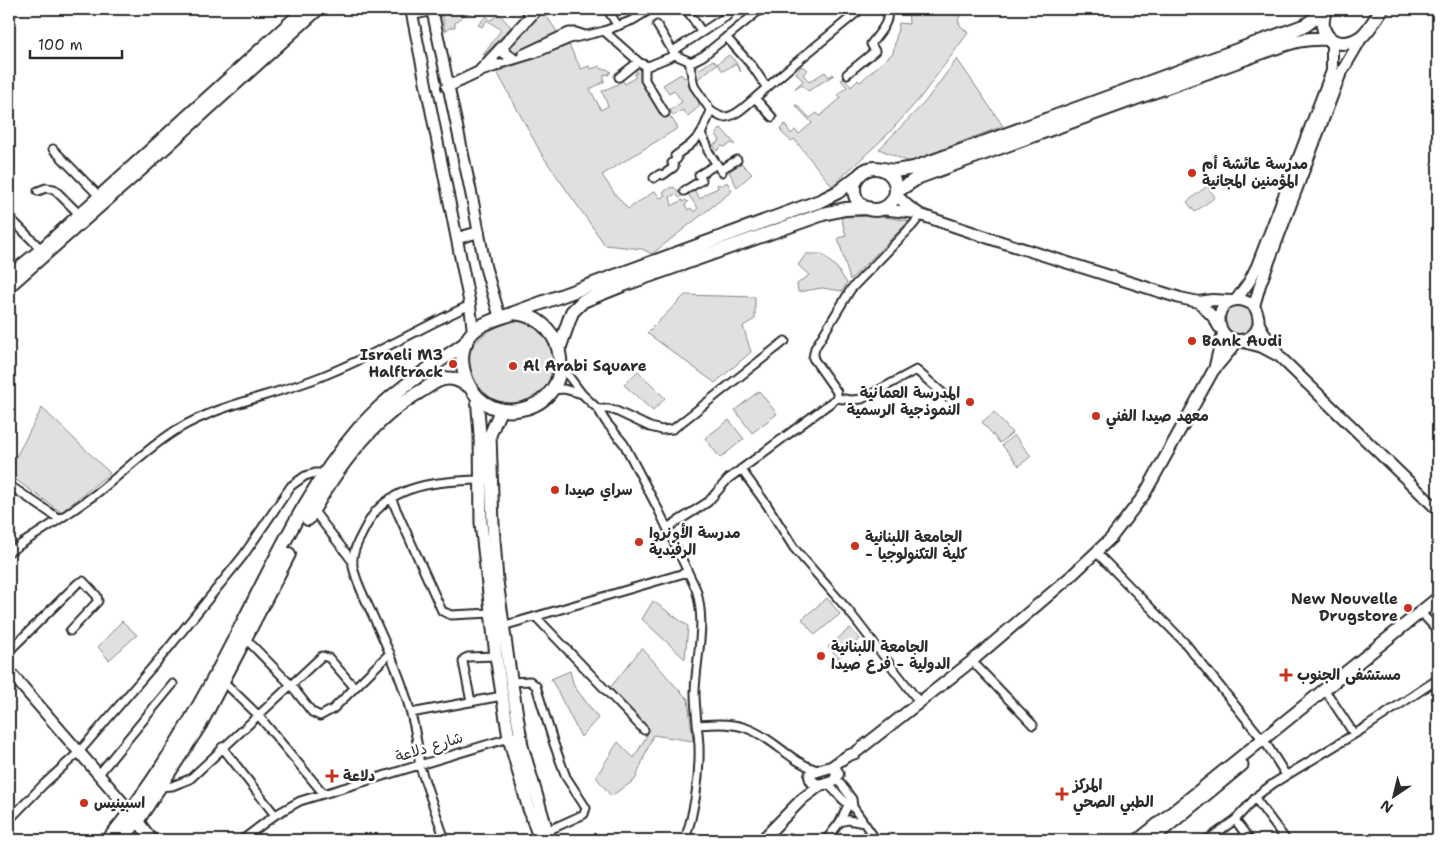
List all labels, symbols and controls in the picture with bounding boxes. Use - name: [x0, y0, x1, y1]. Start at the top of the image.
- scale bar: [30, 28, 122, 60]
- text: 100 m: [38, 35, 83, 55]
- place label: مدرسة عائشة أم المؤمنين المجانية: [1202, 154, 1308, 191]
- marker: مدرسة عائشة أم المؤمنين المجانية: [1186, 167, 1198, 179]
- place label: Bank Audi: [1202, 331, 1282, 351]
- marker: Bank Audi: [1186, 335, 1198, 347]
- place label: Israeli M3 Halftrack: [360, 345, 443, 382]
- place label: Al Arabi Square: [523, 356, 647, 376]
- marker: Israeli M3 Halftrack: [447, 358, 459, 370]
- marker: Al Arabi Square: [507, 360, 519, 372]
- place label: المدرسة العمانية النموذجية الرسمية: [847, 383, 960, 420]
- marker: المدرسة العمانية النموذجية الرسمية: [964, 396, 976, 408]
- place label: معهد صيدا الفني: [1106, 406, 1209, 430]
- marker: معهد صيدا الفني: [1090, 410, 1102, 422]
- place label: سراي صيدا: [565, 480, 633, 502]
- marker: سراي صيدا: [549, 484, 561, 496]
- place label: مدرسة الأونروا الرفيدية: [649, 522, 741, 560]
- place label: الجامعة اللبنانية - كلية التكنولوجيا: [865, 527, 968, 564]
- marker: مدرسة الأونروا الرفيدية: [633, 536, 645, 548]
- marker: الجامعة اللبنانية - كلية التكنولوجيا: [849, 540, 861, 552]
- place label: New Nouvelle Drugstore: [1291, 589, 1398, 626]
- marker: New Nouvelle Drugstore: [1402, 602, 1414, 614]
- place label: الجامعة اللبنانية الدولية - فرع صيدا: [831, 637, 950, 674]
- marker: الجامعة اللبنانية الدولية - فرع صيدا: [815, 650, 827, 662]
- place label: مستشفى الجنوب: [1297, 665, 1401, 685]
- marker: مستشفى الجنوب: [1279, 668, 1293, 682]
- street label: شارع دلاعة: [393, 727, 465, 767]
- place label: دلاعة: [343, 766, 375, 786]
- marker: دلاعة: [325, 769, 339, 783]
- north arrow: [1370, 772, 1420, 822]
- place label: المركز الطبي الصحي: [1071, 775, 1154, 816]
- marker: المركز الطبي الصحي: [1055, 787, 1069, 801]
- place label: اسبينيس: [94, 793, 145, 813]
- text: N: [1377, 796, 1396, 817]
- marker: اسبينيس: [78, 797, 90, 809]

